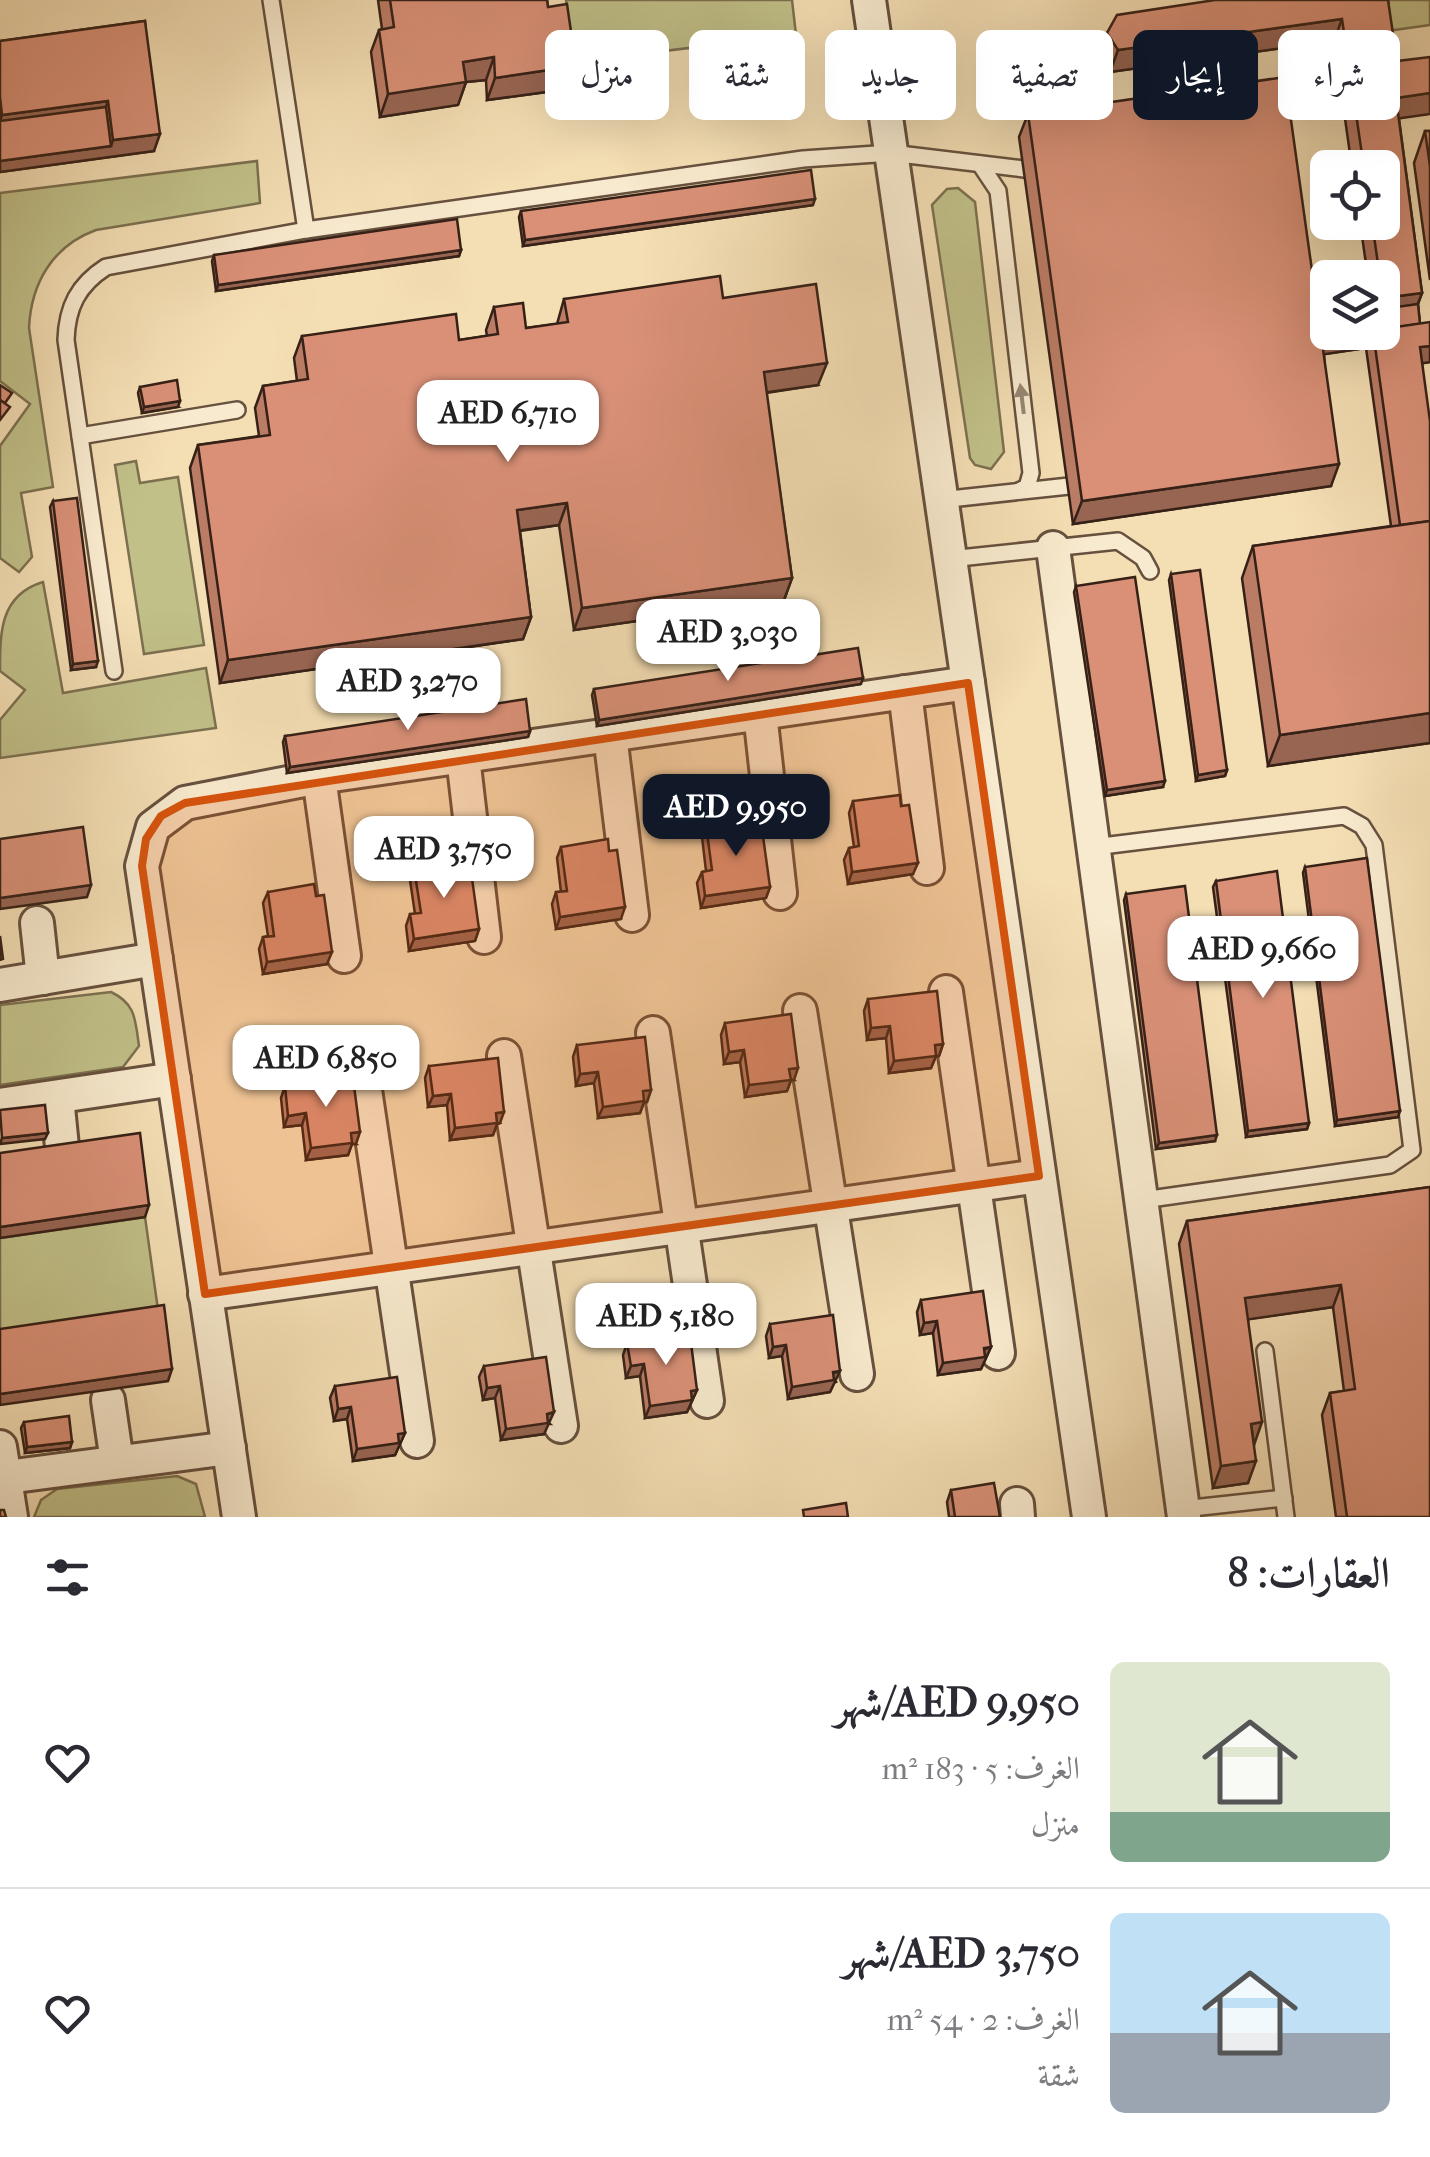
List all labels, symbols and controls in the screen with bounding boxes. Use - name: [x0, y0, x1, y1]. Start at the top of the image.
- chip: منزل: [545, 30, 669, 120]
- chip: شقة: [689, 30, 805, 120]
- chip: جديد: [825, 30, 956, 120]
- chip: تصفية: [976, 30, 1113, 120]
- chip: إيجار: [1133, 30, 1258, 120]
- chip: شراء: [1278, 30, 1400, 120]
- map controls: [1310, 150, 1400, 350]
- button: locate: [1310, 150, 1400, 240]
- button: layers: [1310, 260, 1400, 350]
- pin: AED 6,710: [394, 380, 622, 465]
- one-way arrow: [1014, 383, 1030, 415]
- text: AED 6,710: [439, 394, 577, 431]
- pin: AED 3,030: [614, 599, 842, 684]
- text: AED 3,030: [658, 613, 798, 650]
- pin: AED 3,270: [294, 648, 522, 733]
- text: AED 3,270: [338, 662, 478, 699]
- pin: AED 9,950: [622, 774, 850, 859]
- text: AED 9,950: [665, 788, 807, 825]
- pin: AED 3,750: [330, 816, 558, 901]
- text: AED 3,750: [376, 830, 512, 867]
- pin: AED 9,660: [1149, 916, 1377, 1001]
- text: AED 9,660: [1189, 930, 1337, 967]
- pin: AED 6,850: [212, 1025, 440, 1110]
- text: AED 6,850: [255, 1039, 397, 1076]
- pin: AED 5,180: [552, 1283, 780, 1368]
- text: AED 5,180: [597, 1297, 735, 1334]
- text: العقارات: 8: [1228, 1549, 1390, 1598]
- icon: filters: [40, 1550, 95, 1605]
- text: AED 9,950/شهر: [834, 1678, 1080, 1727]
- icon: home: [1190, 1702, 1310, 1822]
- icon: heart: [40, 1735, 95, 1790]
- text: الغرف: 5 · 183 m²: [882, 1750, 1080, 1787]
- text: منزل: [1031, 1806, 1080, 1843]
- text: AED 3,750/شهر: [843, 1929, 1080, 1978]
- icon: home: [1190, 1953, 1310, 2073]
- icon: heart: [40, 1986, 95, 2041]
- text: الغرف: 2 · 54 m²: [887, 2001, 1080, 2038]
- text: شقة: [1038, 2057, 1080, 2094]

